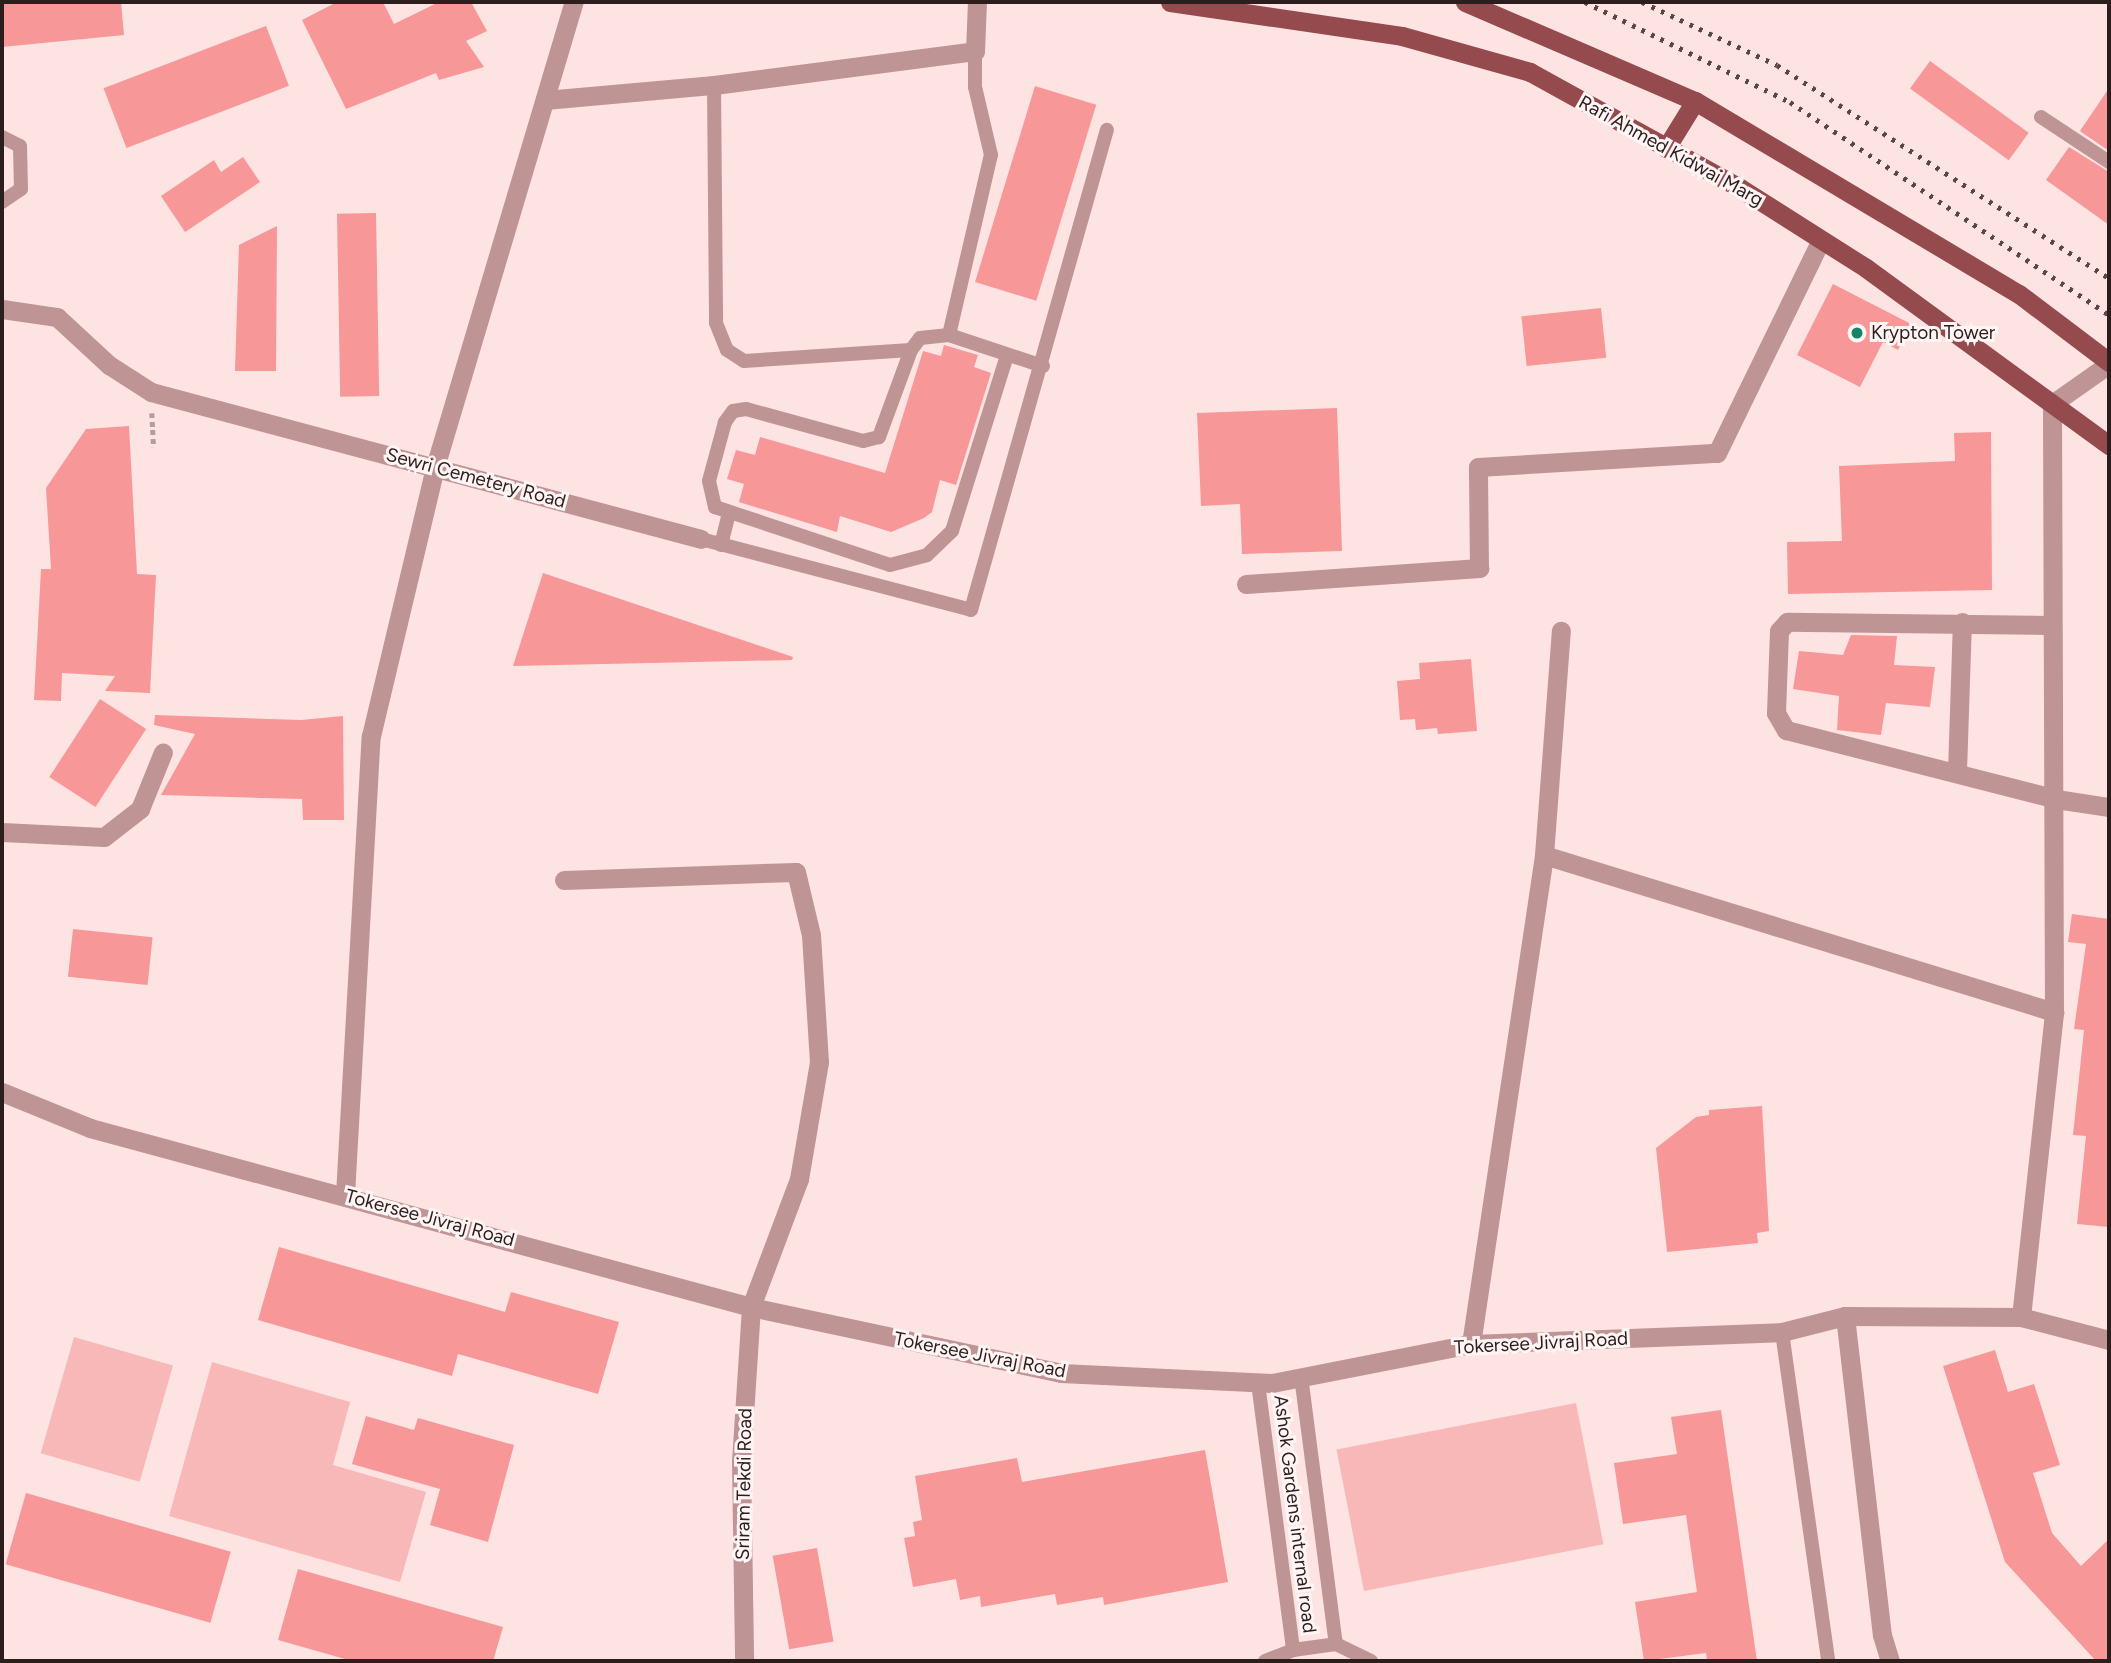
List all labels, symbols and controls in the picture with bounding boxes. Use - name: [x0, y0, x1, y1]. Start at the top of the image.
- street label: Rafi Ahmed Kidwai Marg: [1575, 91, 1767, 211]
- place label: Krypton Tower: [1871, 322, 1995, 344]
- marker: Krypton Tower: [1849, 325, 1865, 341]
- street label: Sewri Cemetery Road: [384, 443, 568, 513]
- street label: Tokersee Jivraj Road: [343, 1184, 517, 1252]
- street label: Tokersee Jivraj Road: [892, 1327, 1068, 1383]
- street label: Tokersee Jivraj Road: [1453, 1327, 1629, 1359]
- street label: Ashok Gardens internal road: [1269, 1394, 1321, 1634]
- street label: Sriram Tekdi Road: [731, 1408, 757, 1560]

